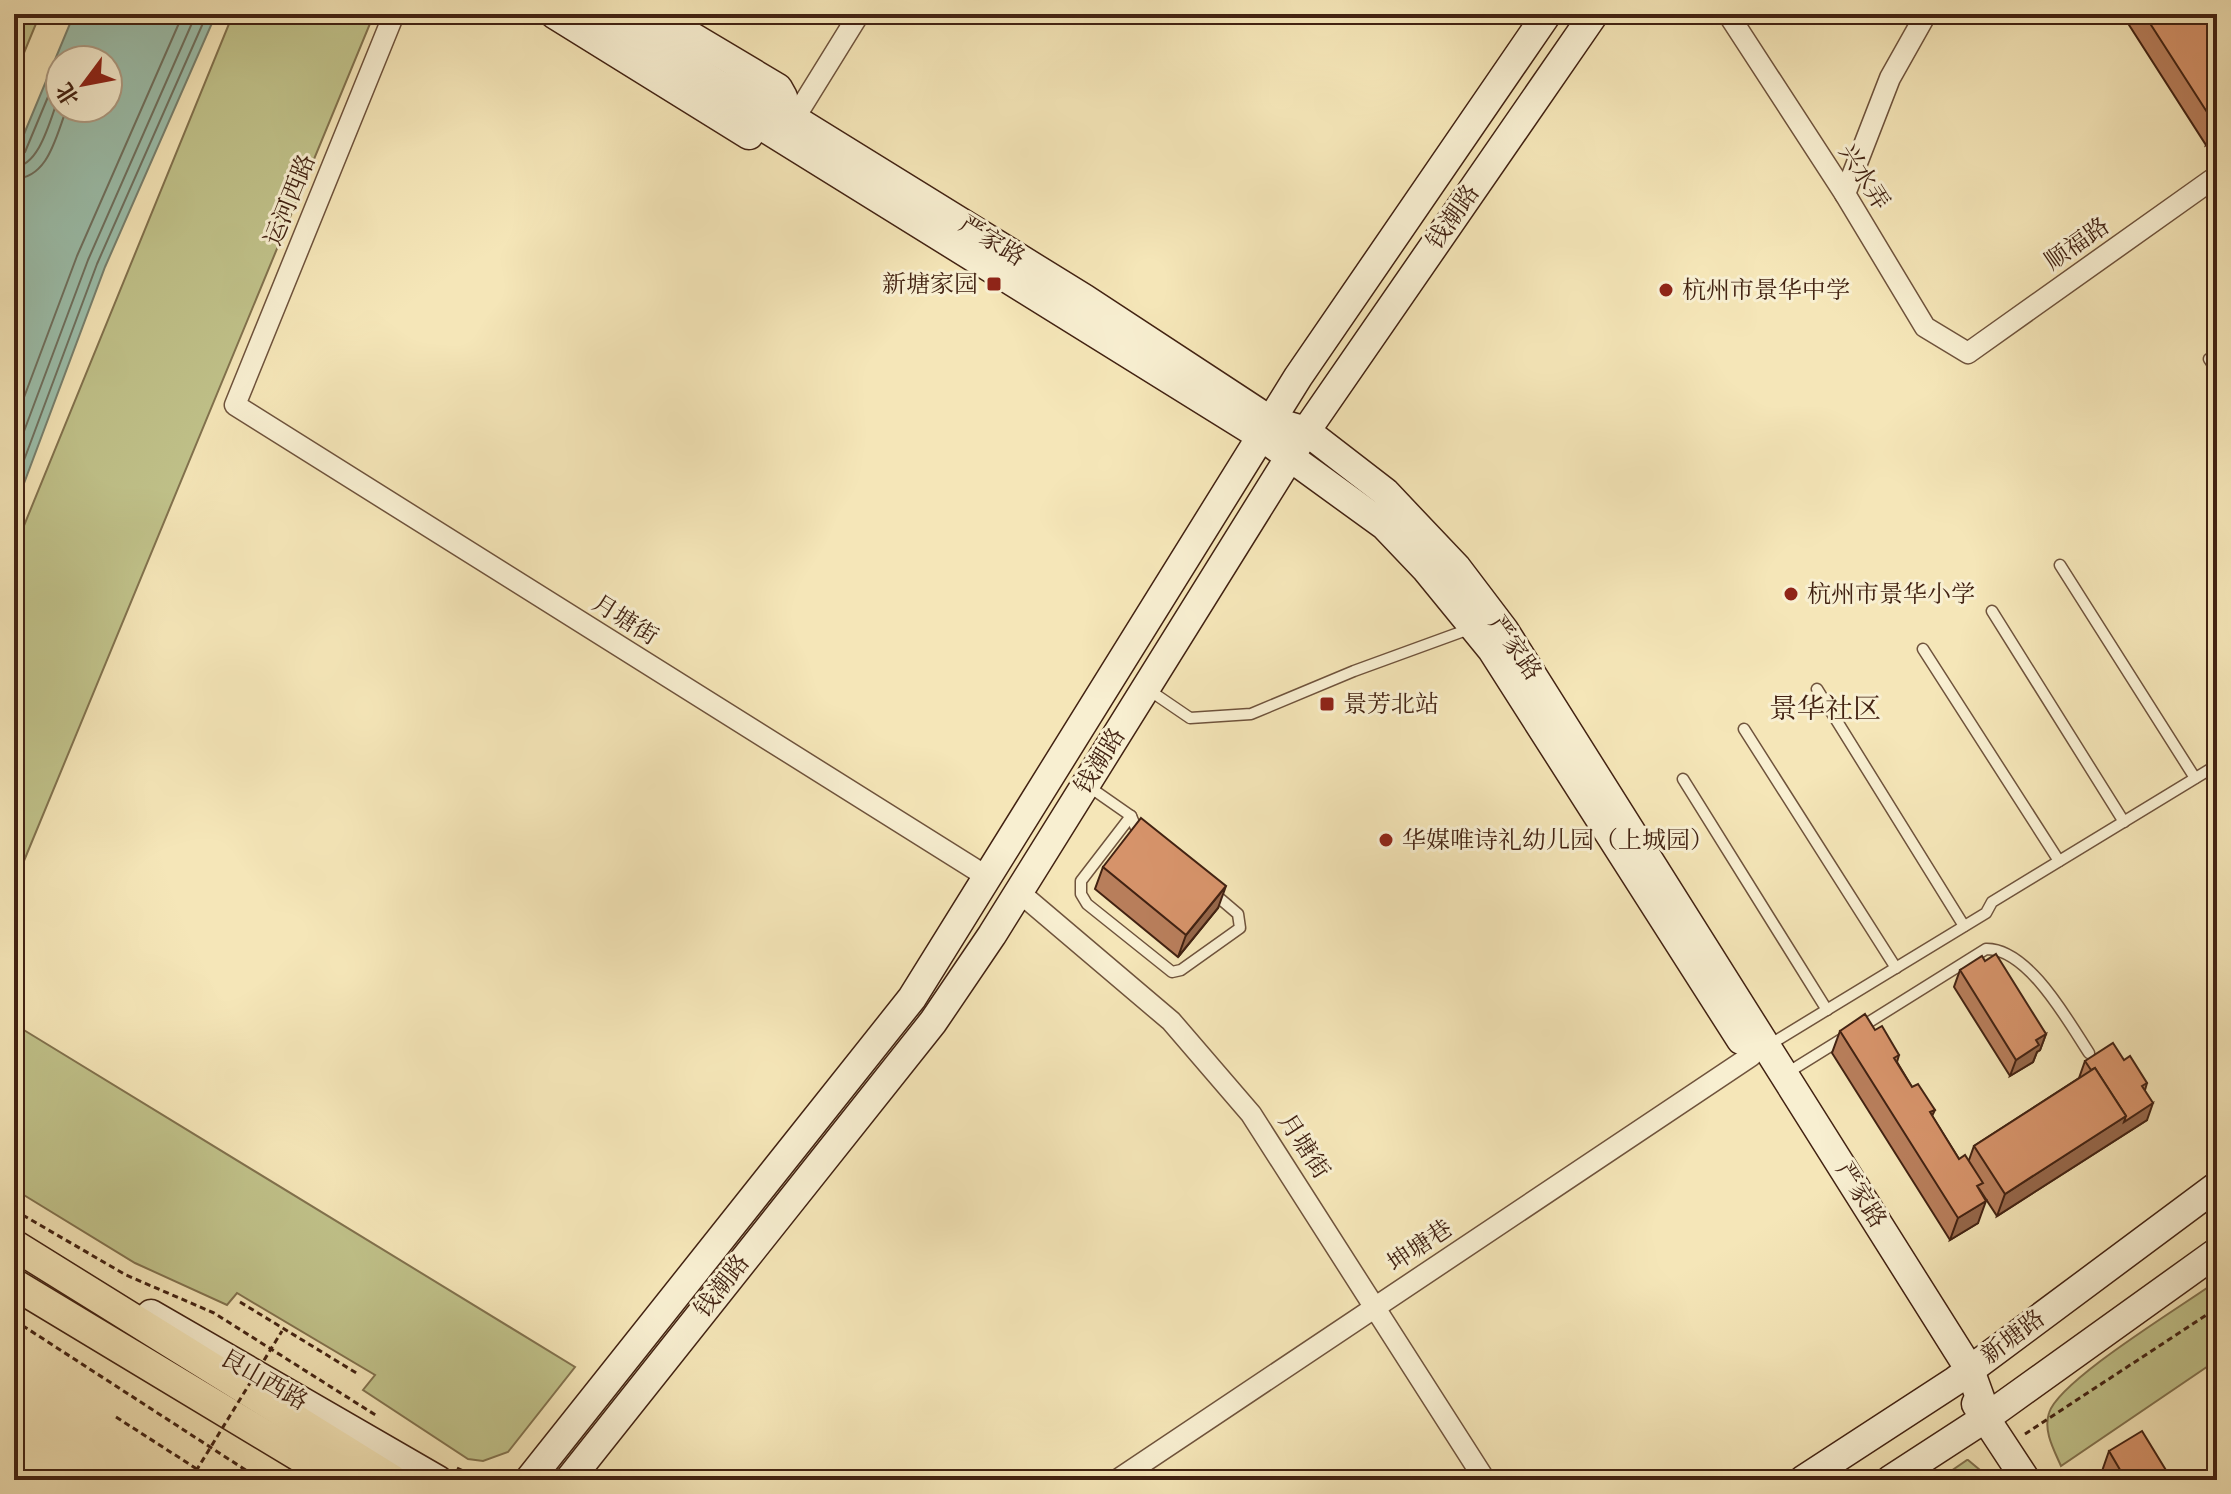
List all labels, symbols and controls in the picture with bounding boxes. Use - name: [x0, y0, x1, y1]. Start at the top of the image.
- north arrow: [44, 44, 124, 124]
- text: 北: [49, 77, 86, 111]
- street label: 兴水弄: [1831, 138, 1897, 216]
- street label: 运河西路: [257, 149, 323, 251]
- street label: 钱潮路: [1419, 178, 1487, 256]
- street label: 严家路: [953, 208, 1031, 274]
- street label: 顺福路: [2038, 210, 2116, 278]
- place label: 新塘家园: [882, 268, 978, 301]
- place label: 杭州市景华中学: [1682, 274, 1850, 307]
- marker: 新塘家园: [985, 275, 1003, 293]
- marker: 杭州市景华中学: [1657, 281, 1675, 299]
- place label: 杭州市景华小学: [1807, 578, 1975, 611]
- marker: 杭州市景华小学: [1782, 585, 1800, 603]
- street label: 月塘街: [586, 587, 664, 653]
- street label: 严家路: [1481, 609, 1549, 687]
- place label: 景芳北站: [1343, 688, 1439, 721]
- district label: 景华社区: [1769, 690, 1881, 728]
- marker: 景芳北站: [1318, 695, 1336, 713]
- street label: 钱潮路: [1067, 722, 1133, 800]
- place label: 华媒唯诗礼幼儿园（上城园）: [1402, 824, 1714, 857]
- marker: 华媒唯诗礼幼儿园（上城园）: [1377, 831, 1395, 849]
- street label: 月塘街: [1271, 1107, 1337, 1185]
- street label: 严家路: [1828, 1156, 1894, 1234]
- street label: 坤塘巷: [1381, 1212, 1459, 1280]
- street label: 钱潮路: [687, 1247, 757, 1325]
- street label: 新塘路: [1974, 1302, 2052, 1372]
- street label: 艮山西路: [214, 1342, 314, 1418]

